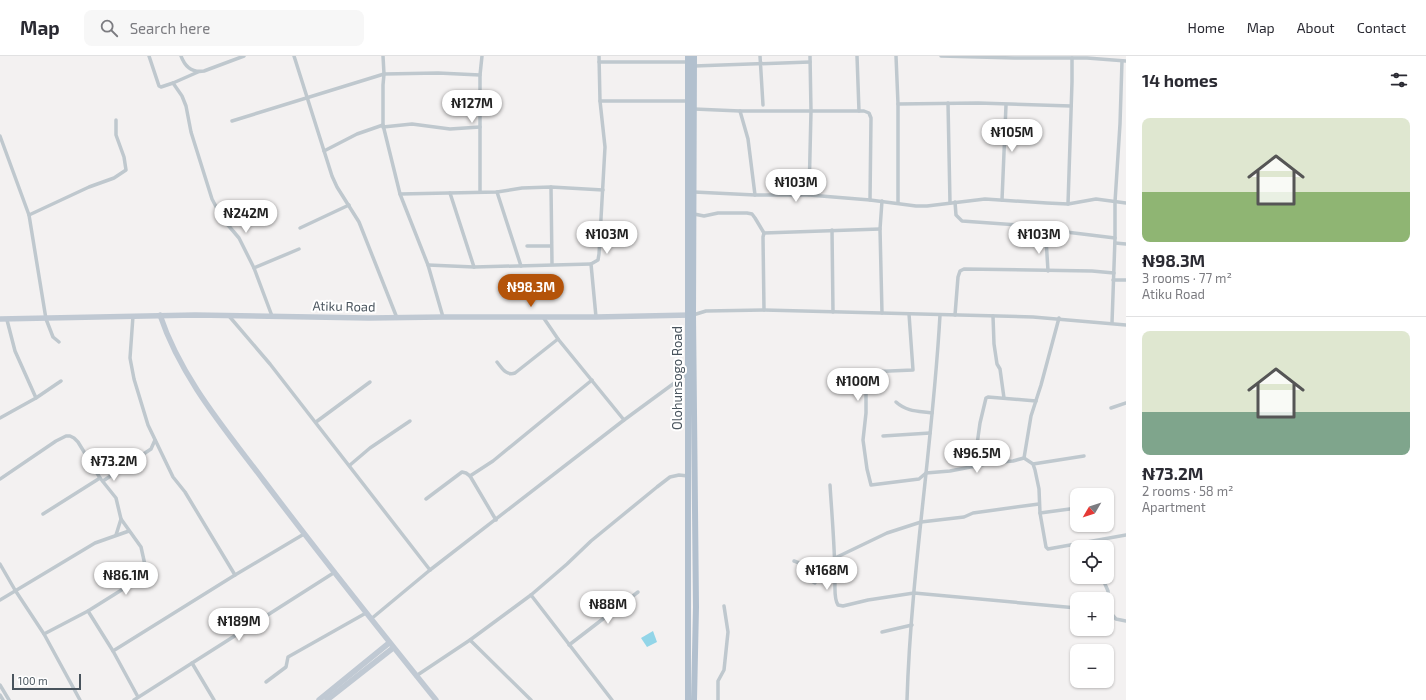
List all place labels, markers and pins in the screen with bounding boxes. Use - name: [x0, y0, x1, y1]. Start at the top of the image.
- pin: ₦127M: [444, 90, 500, 124]
- pin: ₦105M: [984, 119, 1040, 153]
- pin: ₦103M: [768, 169, 824, 203]
- pin: ₦242M: [218, 200, 274, 234]
- pin: ₦103M: [579, 221, 635, 255]
- pin: ₦103M: [1011, 221, 1067, 255]
- pin: ₦98.3M: [498, 274, 564, 308]
- pin: ₦100M: [830, 368, 886, 402]
- pin: ₦96.5M: [944, 440, 1010, 474]
- pin: ₦73.2M: [81, 448, 147, 482]
- pin: ₦168M: [799, 557, 855, 591]
- pin: ₦86.1M: [93, 562, 159, 596]
- pin: ₦88M: [584, 591, 632, 625]
- pin: ₦189M: [211, 608, 267, 642]

